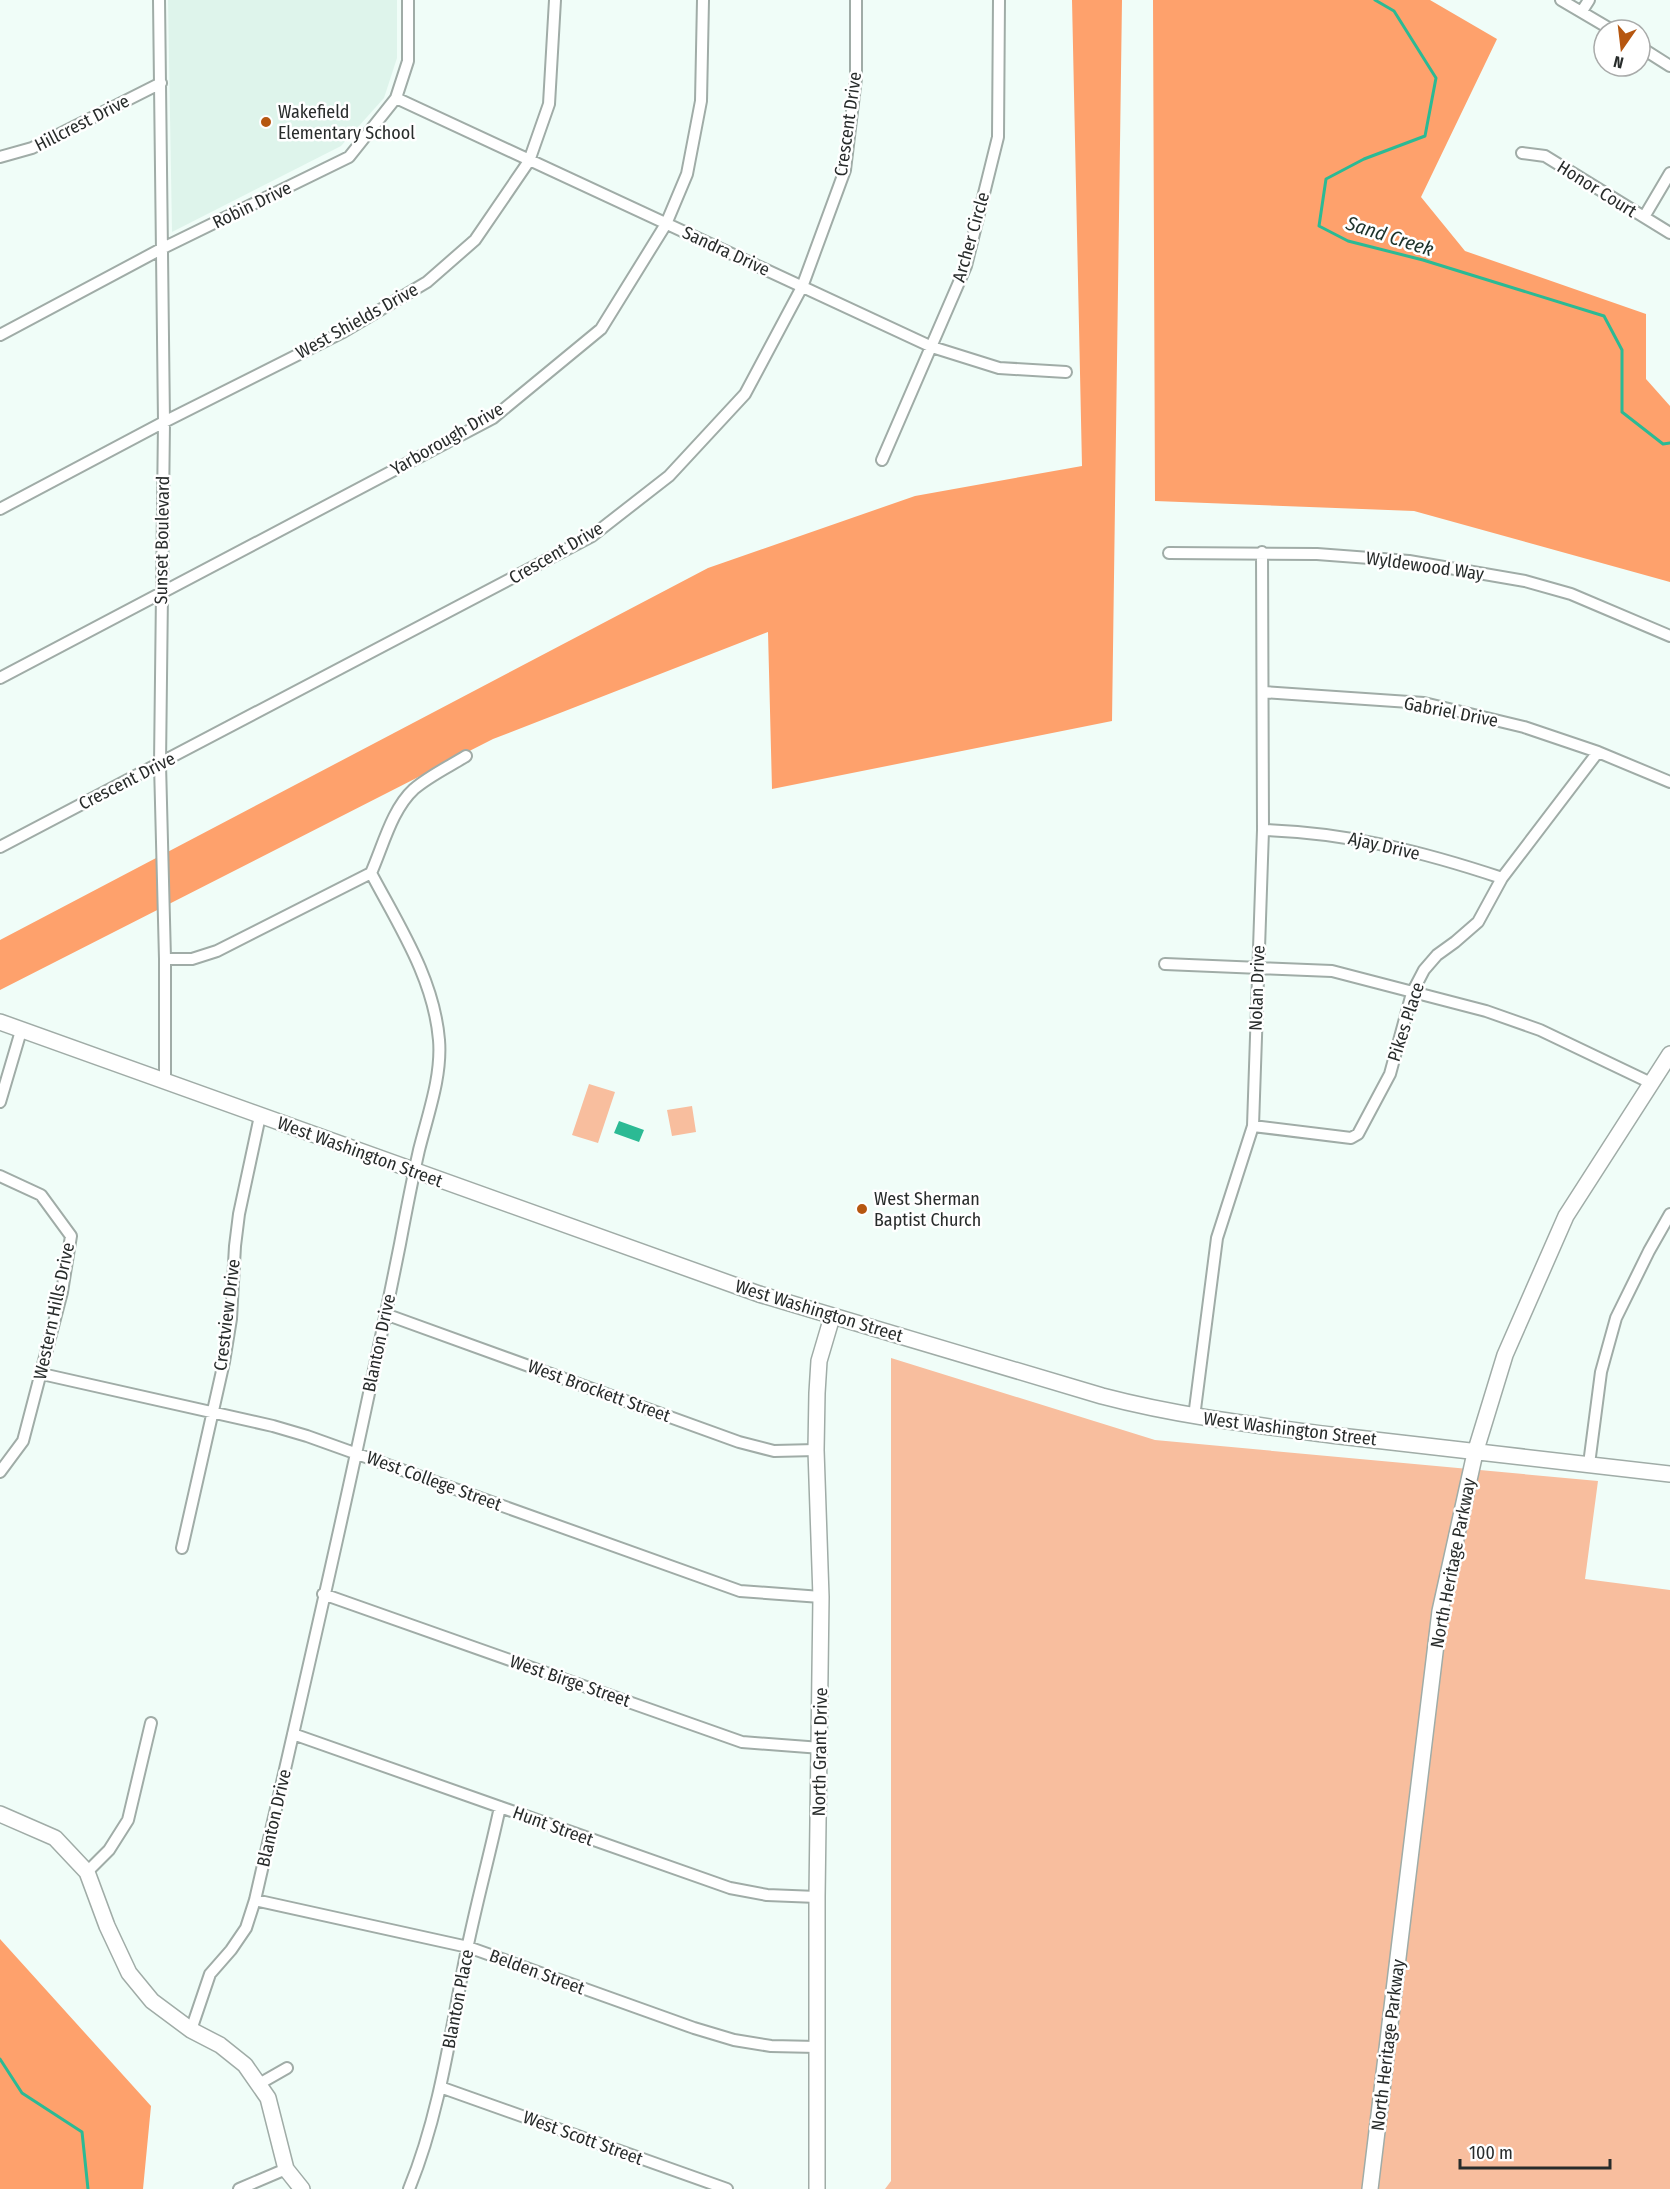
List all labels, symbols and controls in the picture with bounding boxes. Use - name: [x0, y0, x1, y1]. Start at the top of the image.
- north arrow: [1592, 18, 1652, 78]
- text: N: [1612, 52, 1625, 72]
- street label: Crescent Drive: [830, 70, 866, 178]
- street label: Hillcrest Drive: [31, 90, 133, 156]
- place label: Wakefield Elementary School: [278, 101, 415, 144]
- marker: Wakefield Elementary School: [259, 115, 273, 129]
- street label: Honor Court: [1553, 156, 1641, 222]
- street label: Robin Drive: [209, 176, 295, 234]
- street label: Archer Circle: [948, 189, 994, 285]
- water label: Sand Creek: [1342, 210, 1437, 261]
- street label: Sandra Drive: [679, 221, 773, 281]
- street label: West Shields Drive: [292, 278, 422, 364]
- street label: Yarborough Drive: [387, 398, 507, 480]
- street label: Sunset Boulevard: [150, 475, 174, 605]
- street label: Crescent Drive: [505, 517, 607, 589]
- street label: Wyldewood Way: [1365, 547, 1485, 585]
- street label: Gabriel Drive: [1402, 692, 1500, 732]
- street label: Crescent Drive: [75, 747, 179, 815]
- street label: Ajay Drive: [1346, 827, 1422, 865]
- street label: Nolan Drive: [1245, 945, 1269, 1031]
- street label: Pikes Place: [1383, 980, 1429, 1064]
- street label: West Washington Street: [274, 1112, 446, 1192]
- place label: West Sherman Baptist Church: [874, 1188, 981, 1231]
- marker: West Sherman Baptist Church: [855, 1202, 869, 1216]
- street label: Western Hills Drive: [29, 1240, 79, 1381]
- street label: Crestview Drive: [209, 1258, 245, 1372]
- street label: West Washington Street: [732, 1275, 906, 1347]
- street label: Blanton Drive: [358, 1292, 400, 1394]
- street label: West Brockett Street: [525, 1355, 673, 1427]
- street label: West Washington Street: [1202, 1407, 1378, 1451]
- street label: West College Street: [363, 1446, 505, 1516]
- street label: North Heritage Parkway: [1426, 1476, 1480, 1650]
- street label: West Birge Street: [507, 1650, 633, 1712]
- street label: North Grant Drive: [808, 1687, 832, 1817]
- street label: Blanton Drive: [252, 1767, 296, 1869]
- street label: Hunt Street: [510, 1801, 596, 1851]
- street label: Belden Street: [486, 1945, 588, 1999]
- street label: Blanton Place: [438, 1947, 478, 2050]
- street label: North Heritage Parkway: [1367, 1958, 1409, 2132]
- street label: West Scott Street: [520, 2106, 646, 2170]
- scale bar: [1460, 2132, 1610, 2170]
- text: 100 m: [1469, 2142, 1513, 2164]

